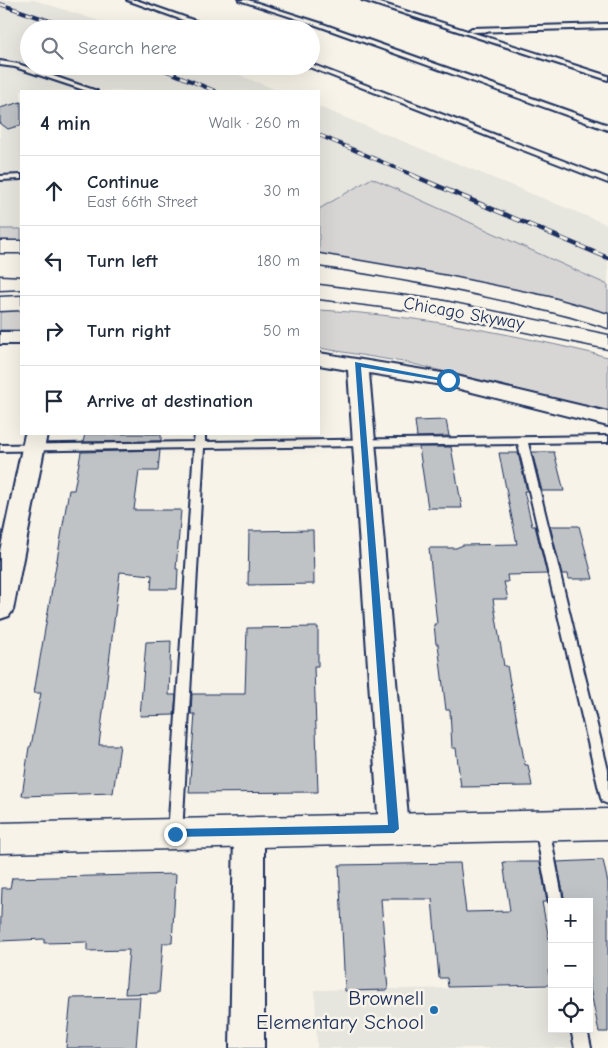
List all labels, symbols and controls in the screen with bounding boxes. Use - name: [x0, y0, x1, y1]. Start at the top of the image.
- search box: [20, 20, 320, 75]
- icon: search: [38, 34, 66, 62]
- text: Search here: [78, 37, 177, 59]
- text: 4 min: [40, 111, 91, 135]
- text: Walk · 260 m: [209, 114, 300, 132]
- text: Continue: [87, 171, 159, 193]
- icon: ahead: [40, 177, 68, 205]
- text: 30 m: [264, 182, 300, 200]
- text: East 66th Street: [87, 193, 197, 211]
- icon: left: [40, 247, 68, 275]
- text: Turn left: [87, 250, 158, 272]
- text: 180 m: [257, 252, 300, 270]
- street label: Chicago Skyway: [402, 293, 527, 335]
- icon: right: [40, 317, 68, 345]
- text: Turn right: [87, 320, 171, 342]
- text: 50 m: [263, 322, 300, 340]
- route start: [437, 369, 460, 392]
- icon: arrive: [40, 387, 68, 415]
- text: Arrive at destination: [87, 390, 253, 412]
- route end: [164, 823, 187, 846]
- map controls: [548, 898, 593, 1033]
- button: +: [548, 898, 593, 943]
- button: −: [548, 943, 593, 988]
- place label: Brownell Elementary School: [256, 986, 424, 1034]
- button: locate: [548, 988, 593, 1033]
- marker: Brownell Elementary School: [428, 1004, 440, 1016]

